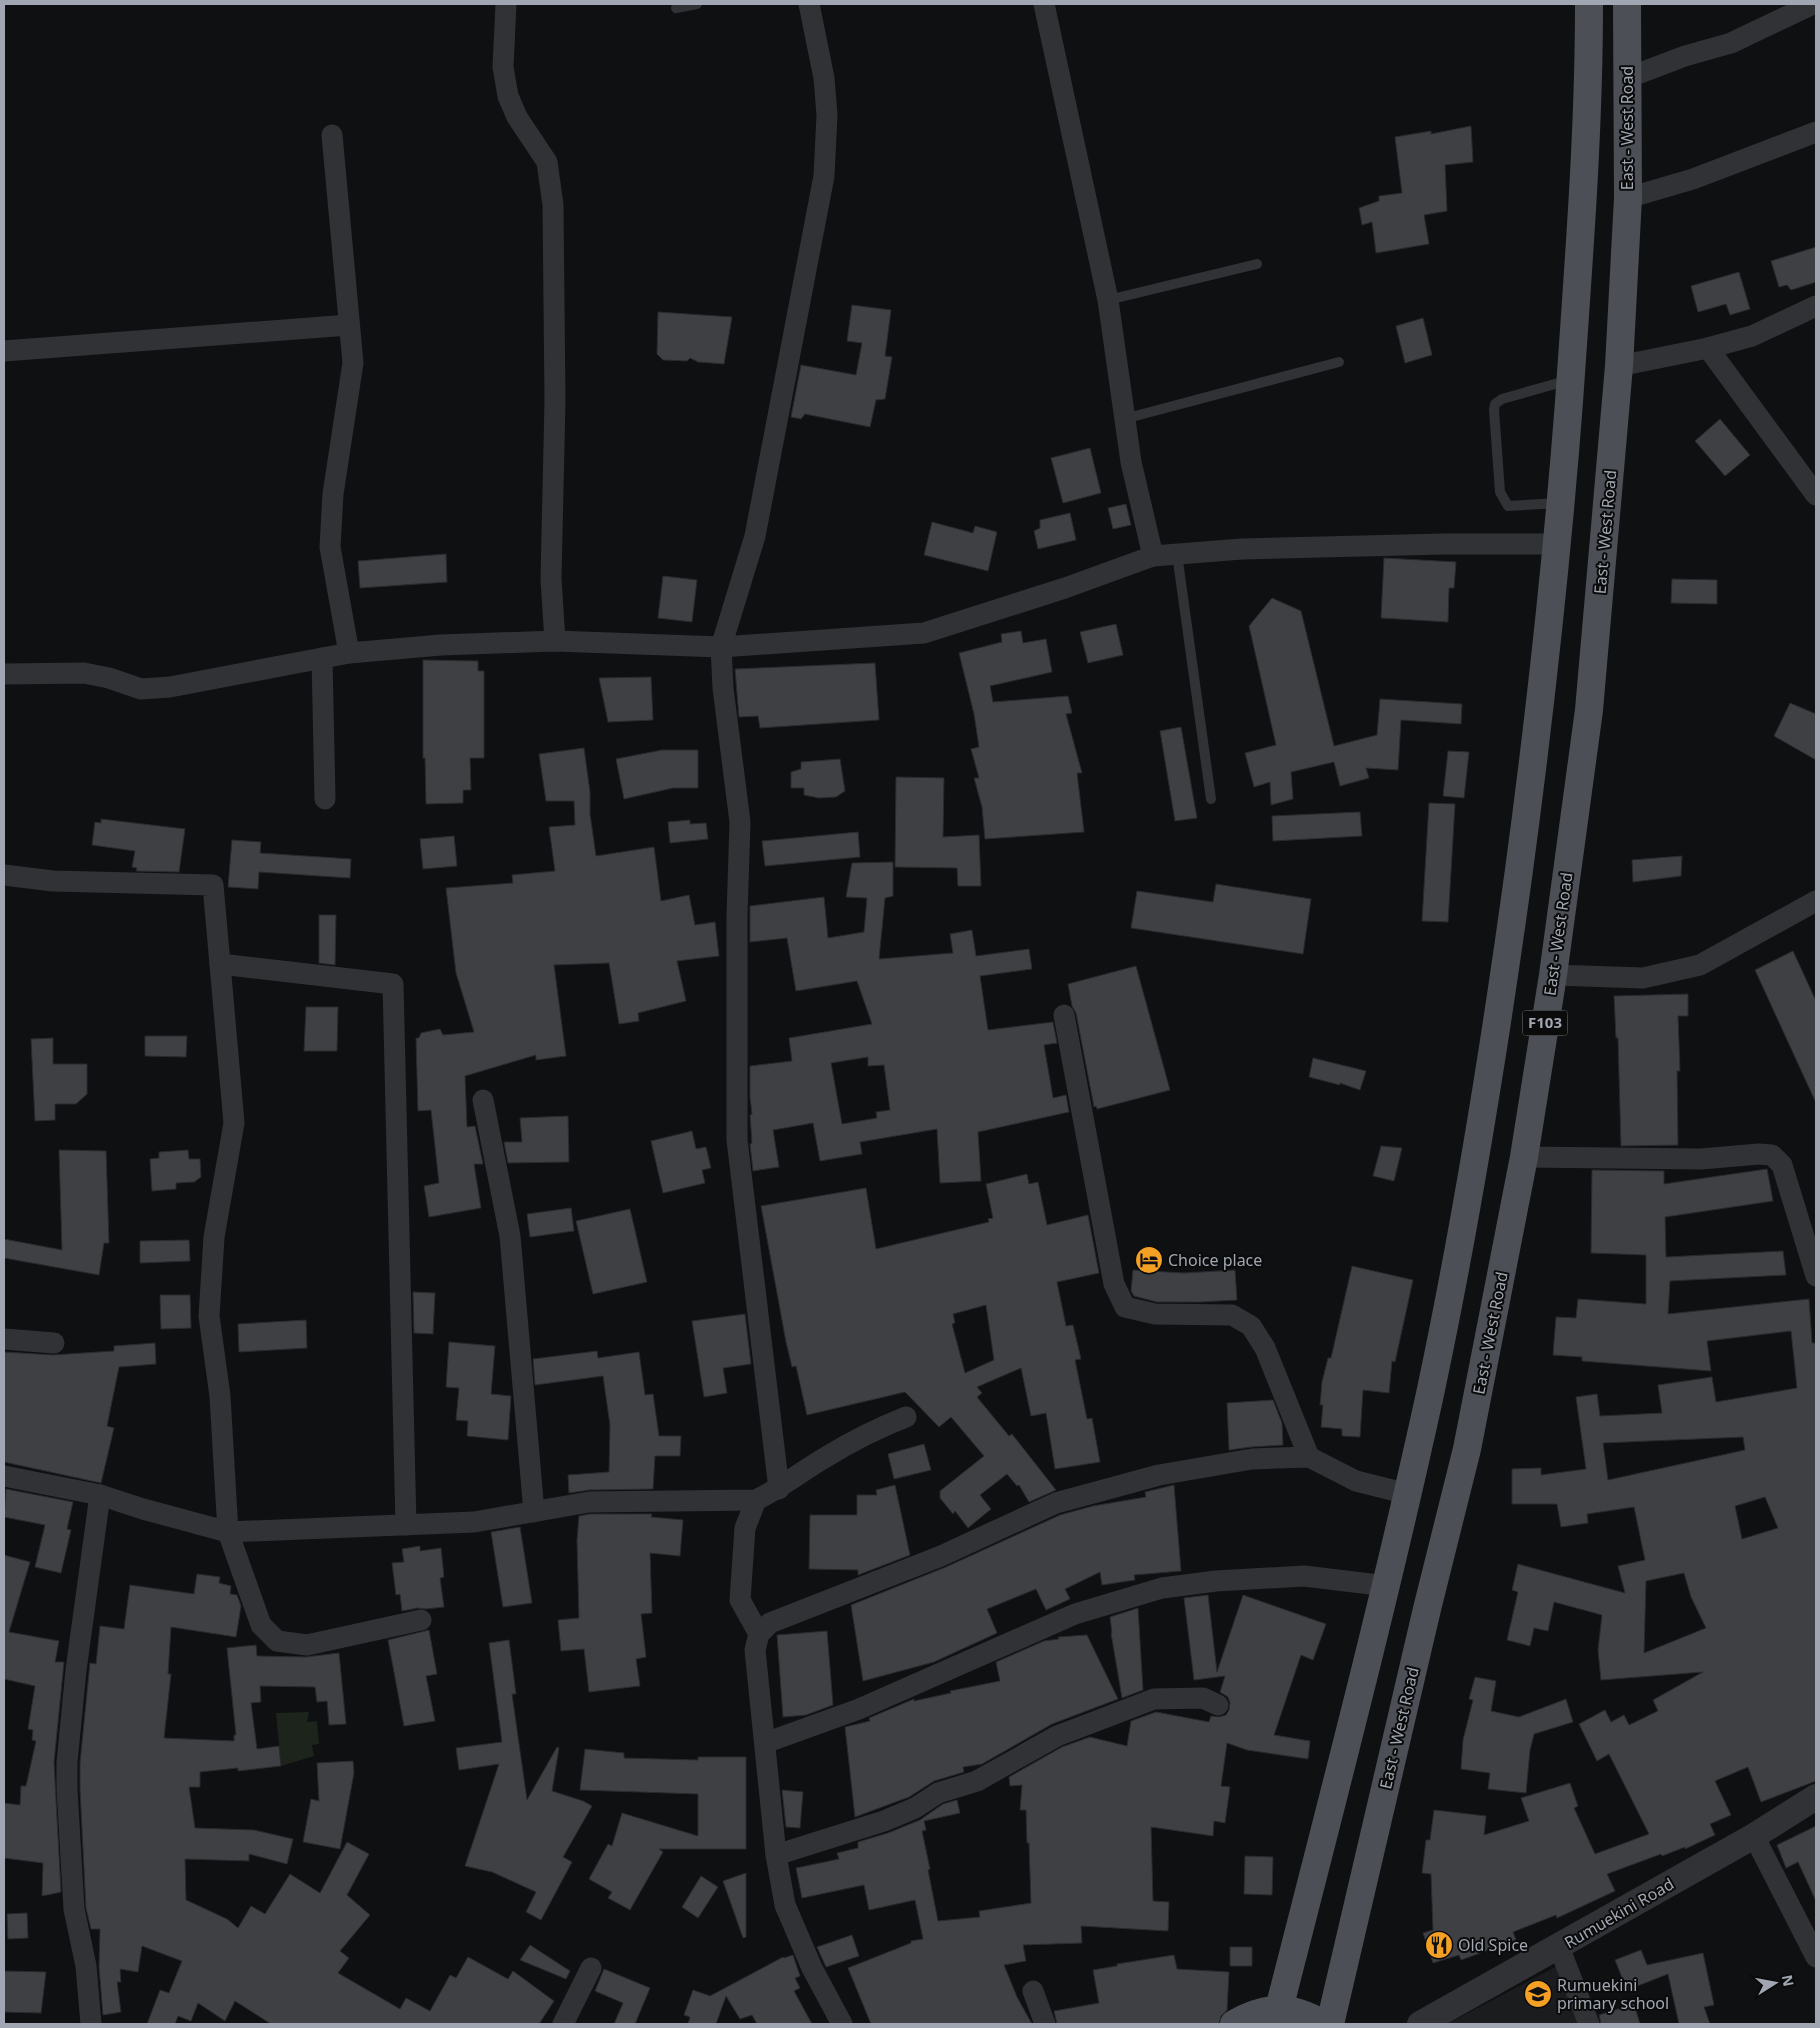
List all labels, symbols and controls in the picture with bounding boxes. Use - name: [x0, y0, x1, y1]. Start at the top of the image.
- street label: East - West Road: [1616, 66, 1638, 190]
- street label: East - West Road: [1589, 469, 1621, 595]
- street label: East - West Road: [1538, 871, 1578, 997]
- road number: F103: [1522, 1010, 1568, 1036]
- hotel icon: Choice place: [1134, 1245, 1164, 1275]
- place label: Choice place: [1168, 1249, 1262, 1271]
- street label: East - West Road: [1467, 1270, 1513, 1396]
- street label: East - West Road: [1374, 1665, 1424, 1791]
- street label: Rumuekini Road: [1560, 1873, 1678, 1953]
- restaurant icon: Old Spice: [1424, 1930, 1454, 1960]
- place label: Old Spice: [1458, 1934, 1528, 1956]
- north arrow: [1750, 1958, 1800, 2008]
- text: N: [1778, 1973, 1799, 1988]
- place label: Rumuekini primary school: [1557, 1974, 1669, 2014]
- school or university icon: Rumuekini primary school: [1523, 1979, 1553, 2009]

